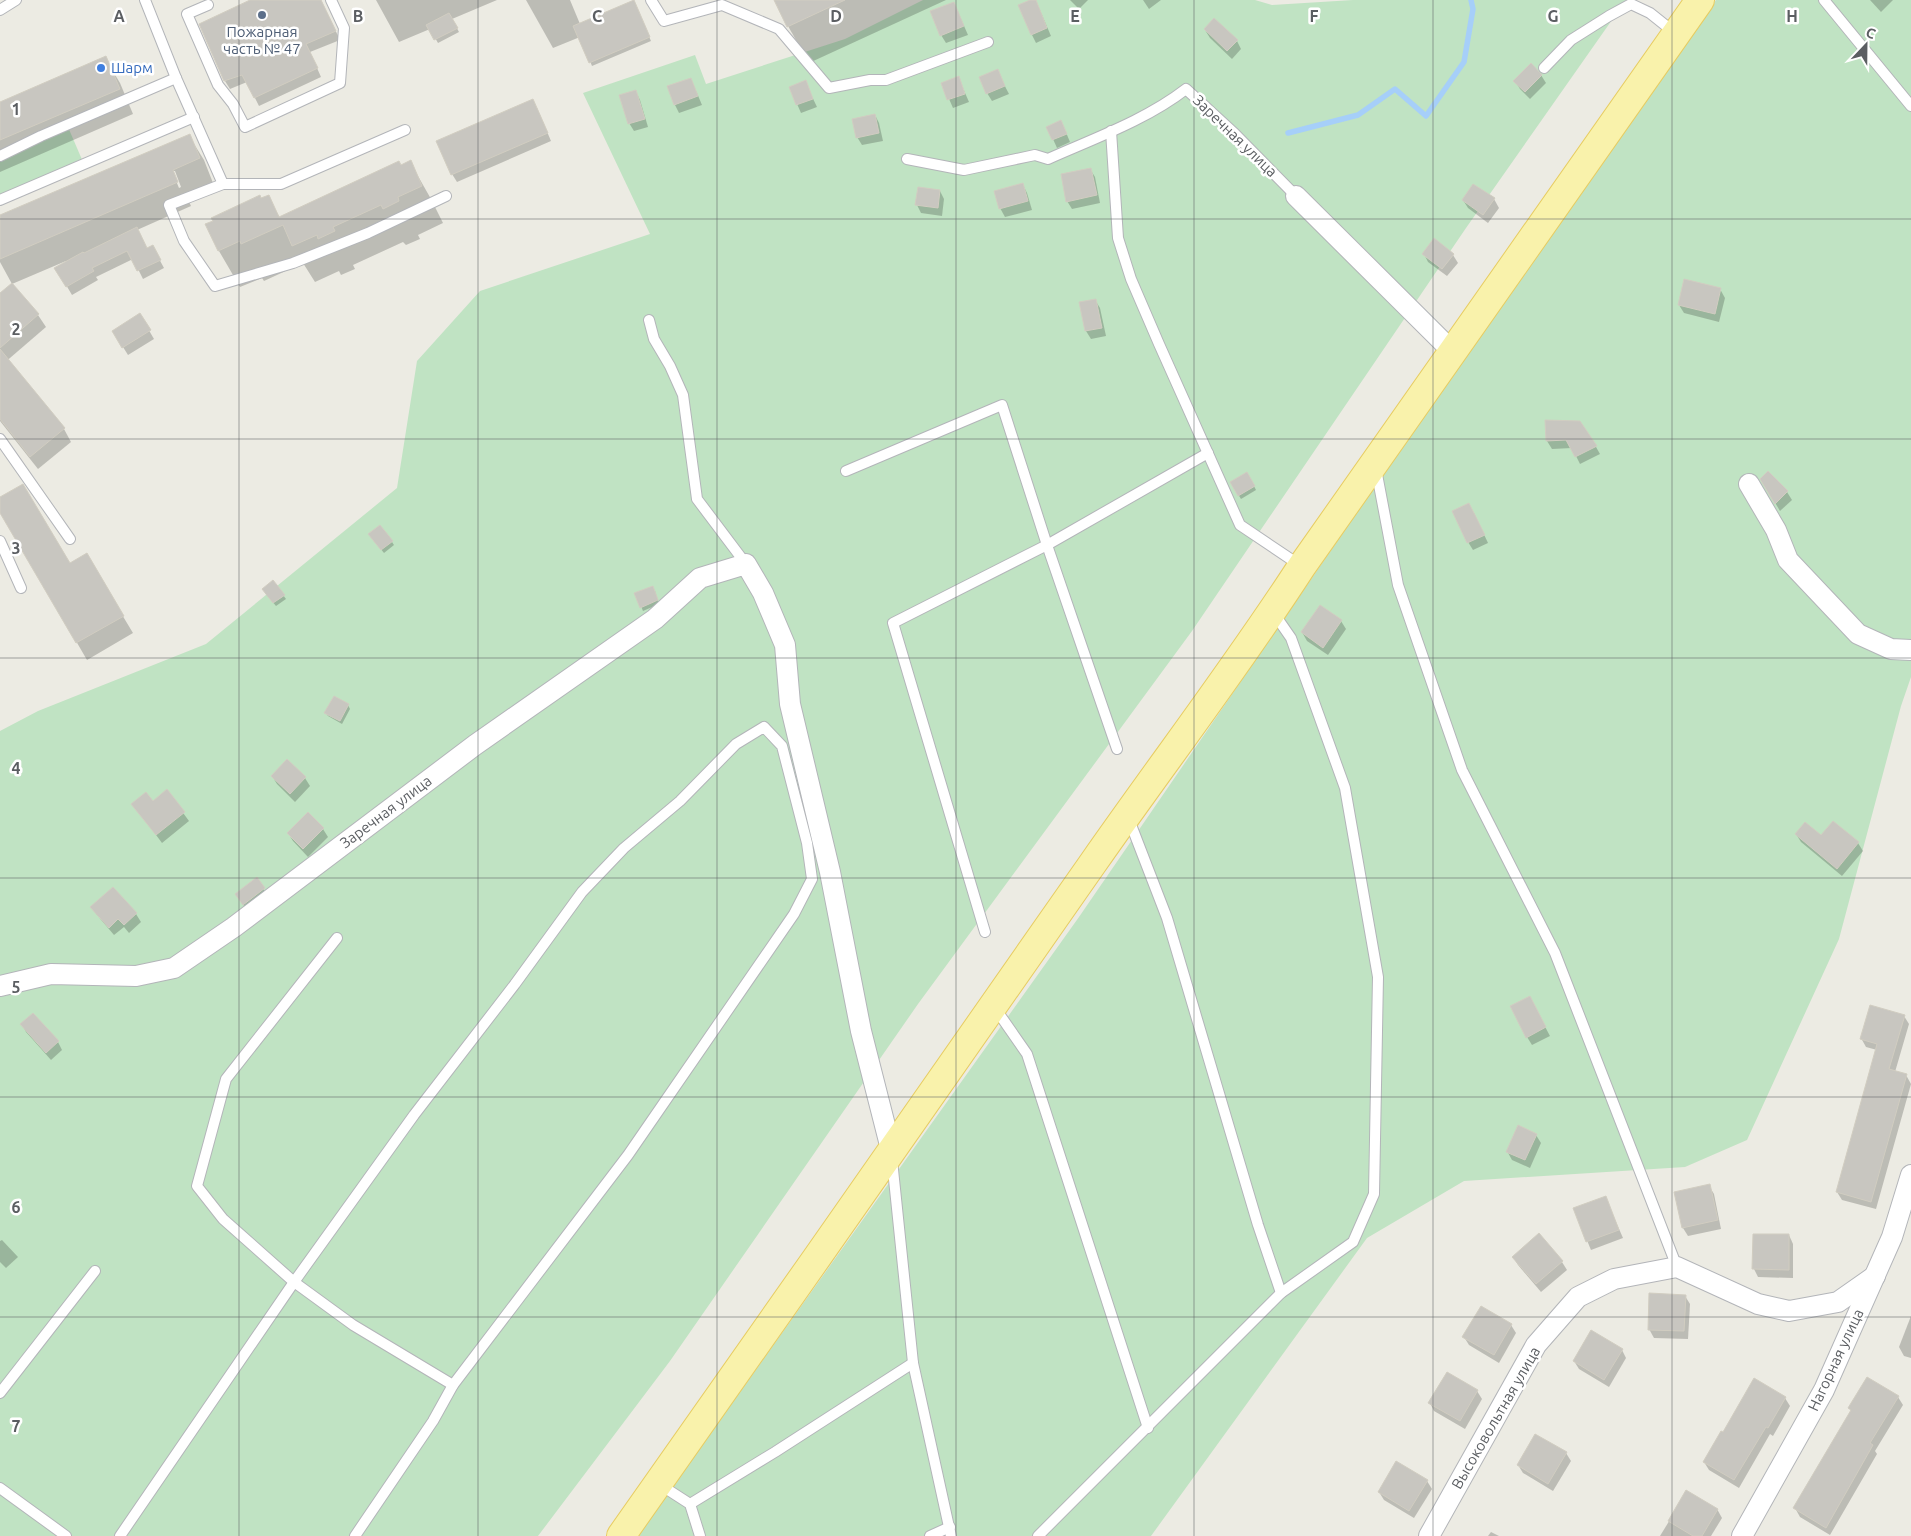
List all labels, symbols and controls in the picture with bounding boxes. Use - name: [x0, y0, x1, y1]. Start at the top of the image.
- text: A: [113, 7, 125, 25]
- text: B: [353, 7, 363, 25]
- text: C: [592, 7, 602, 25]
- text: D: [830, 7, 842, 25]
- text: E: [1070, 7, 1080, 25]
- text: F: [1310, 7, 1319, 25]
- text: G: [1547, 7, 1559, 25]
- text: H: [1786, 7, 1798, 25]
- marker: Пожарная часть № 47: [256, 9, 268, 21]
- north arrow: [1841, 20, 1891, 70]
- place label: Пожарная часть № 47: [223, 23, 301, 57]
- text: С: [1864, 24, 1878, 42]
- place label: Шарм: [111, 59, 153, 76]
- marker: Шарм: [95, 62, 107, 74]
- street label: Заречная улица: [1190, 91, 1281, 180]
- text: 1: [11, 100, 21, 118]
- text: 2: [11, 320, 21, 338]
- text: 3: [11, 539, 21, 557]
- text: 4: [11, 759, 21, 777]
- street label: Заречная улица: [337, 772, 435, 852]
- text: 5: [11, 978, 21, 996]
- text: 6: [11, 1198, 21, 1216]
- street label: Нагорная улица: [1804, 1306, 1867, 1414]
- street label: Высоковольтная улица: [1448, 1344, 1543, 1492]
- text: 7: [11, 1417, 21, 1435]

